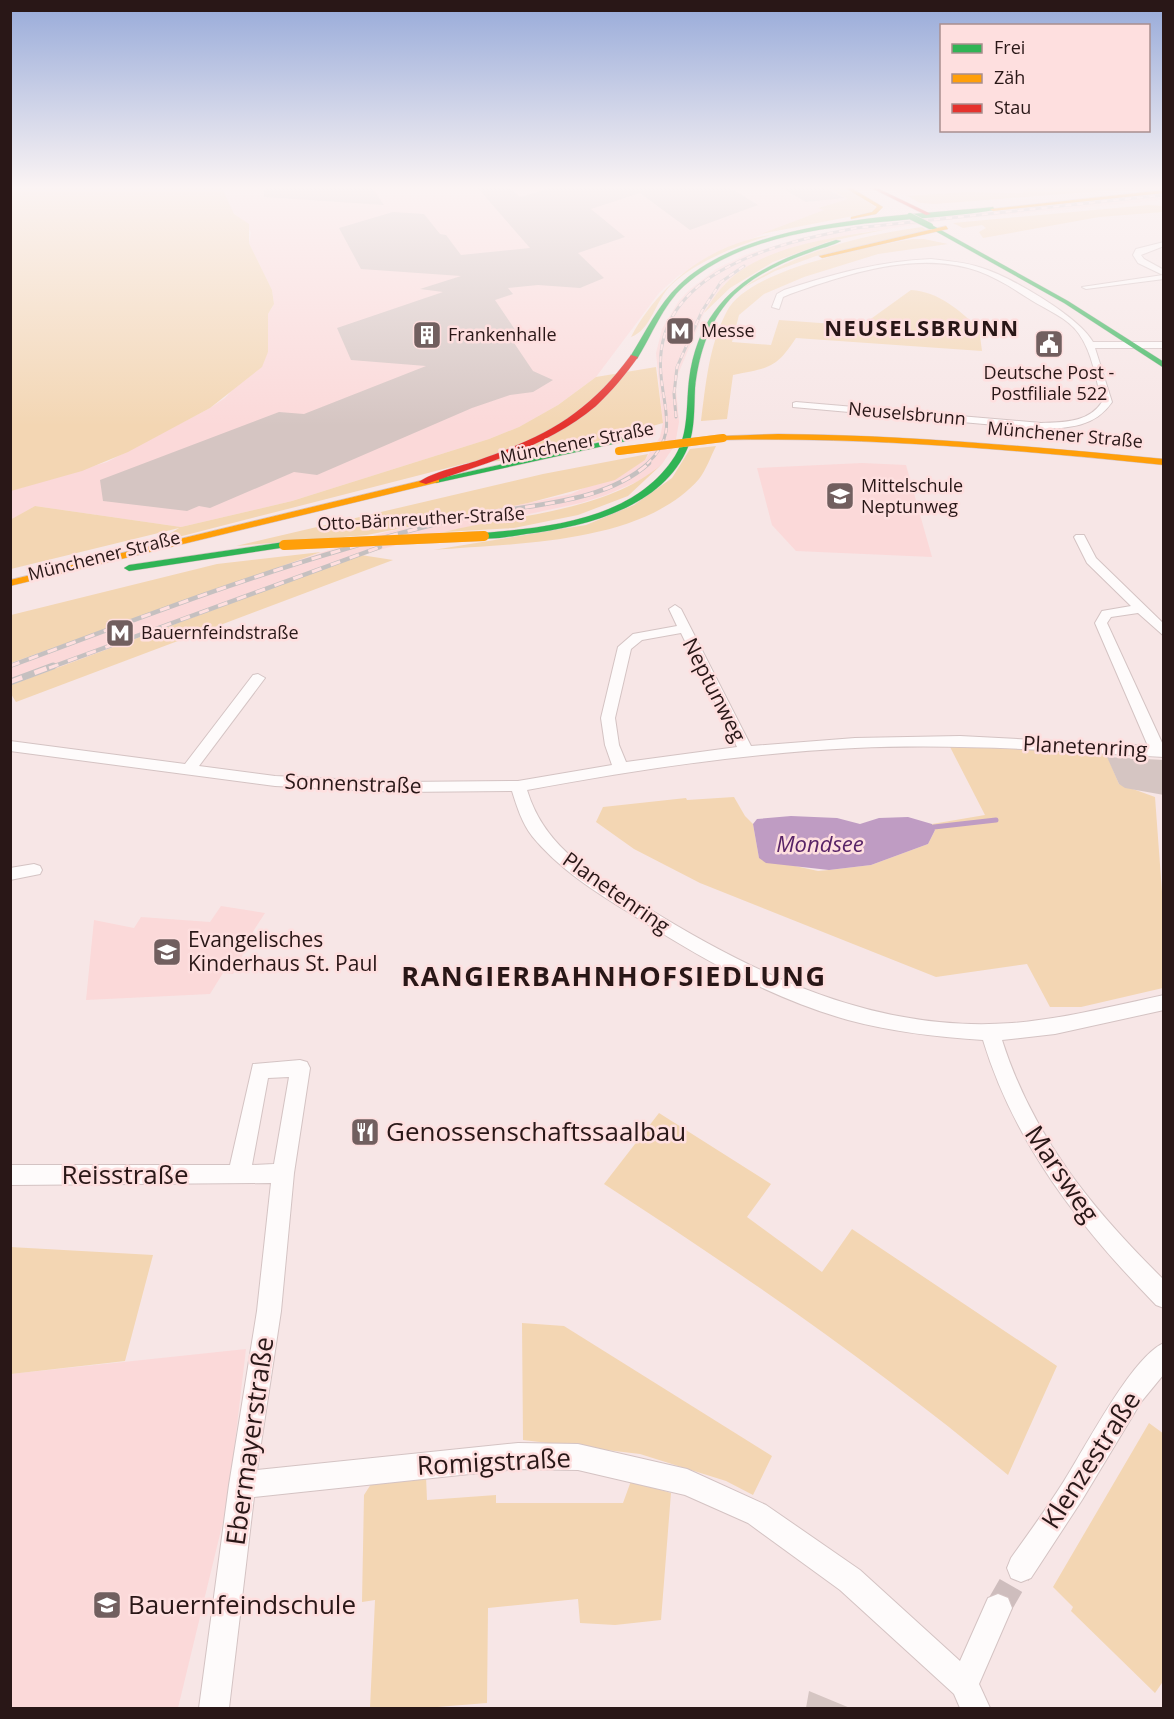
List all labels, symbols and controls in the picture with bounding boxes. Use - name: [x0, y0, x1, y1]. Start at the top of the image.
- legend: [940, 24, 1150, 132]
- text: Frei: [994, 35, 1025, 59]
- text: Zäh: [994, 65, 1025, 89]
- text: Stau: [994, 95, 1031, 119]
- district label: NEUSELSBRUNN: [824, 312, 1020, 342]
- metro station icon: Messe: [664, 315, 696, 347]
- place label: Messe: [701, 318, 755, 342]
- building icon: Frankenhalle: [411, 319, 443, 351]
- place label: Frankenhalle: [448, 322, 557, 346]
- public building icon: Deutsche Post - Postfiliale 522: [1033, 328, 1065, 360]
- place label: Deutsche Post - Postfiliale 522: [984, 360, 1115, 405]
- street label: Neuselsbrunn: [847, 396, 967, 430]
- street label: Münchener Straße: [498, 415, 656, 469]
- street label: Münchener Straße: [986, 415, 1144, 453]
- place label: Mittelschule Neptunweg: [861, 473, 963, 518]
- school or university icon: Mittelschule Neptunweg: [824, 480, 856, 512]
- street label: Otto-Bärnreuther-Straße: [317, 501, 525, 535]
- street label: Münchener Straße: [25, 524, 182, 586]
- metro station icon: Bauernfeindstraße: [104, 617, 136, 649]
- place label: Bauernfeindstraße: [141, 620, 299, 644]
- street label: Neptunweg: [677, 633, 753, 746]
- street label: Planetenring: [1022, 729, 1148, 763]
- street label: Sonnenstraße: [284, 767, 422, 799]
- water label: Mondsee: [776, 828, 864, 858]
- street label: Planetenring: [558, 845, 676, 939]
- place label: Evangelisches Kinderhaus St. Paul: [188, 925, 378, 977]
- school or university icon: Evangelisches Kinderhaus St. Paul: [151, 936, 183, 968]
- district label: RANGIERBAHNHOFSIEDLUNG: [401, 957, 827, 994]
- place label: Genossenschaftssaalbau: [386, 1113, 686, 1149]
- restaurant icon: Genossenschaftssaalbau: [349, 1116, 381, 1148]
- street label: Marsweg: [1017, 1118, 1108, 1229]
- street label: Reisstraße: [61, 1156, 189, 1192]
- street label: Ebermayerstraße: [217, 1334, 281, 1547]
- street label: Klenzestraße: [1032, 1384, 1148, 1535]
- street label: Romigstraße: [416, 1439, 572, 1483]
- place label: Bauernfeindschule: [128, 1586, 356, 1622]
- school or university icon: Bauernfeindschule: [91, 1589, 123, 1621]

